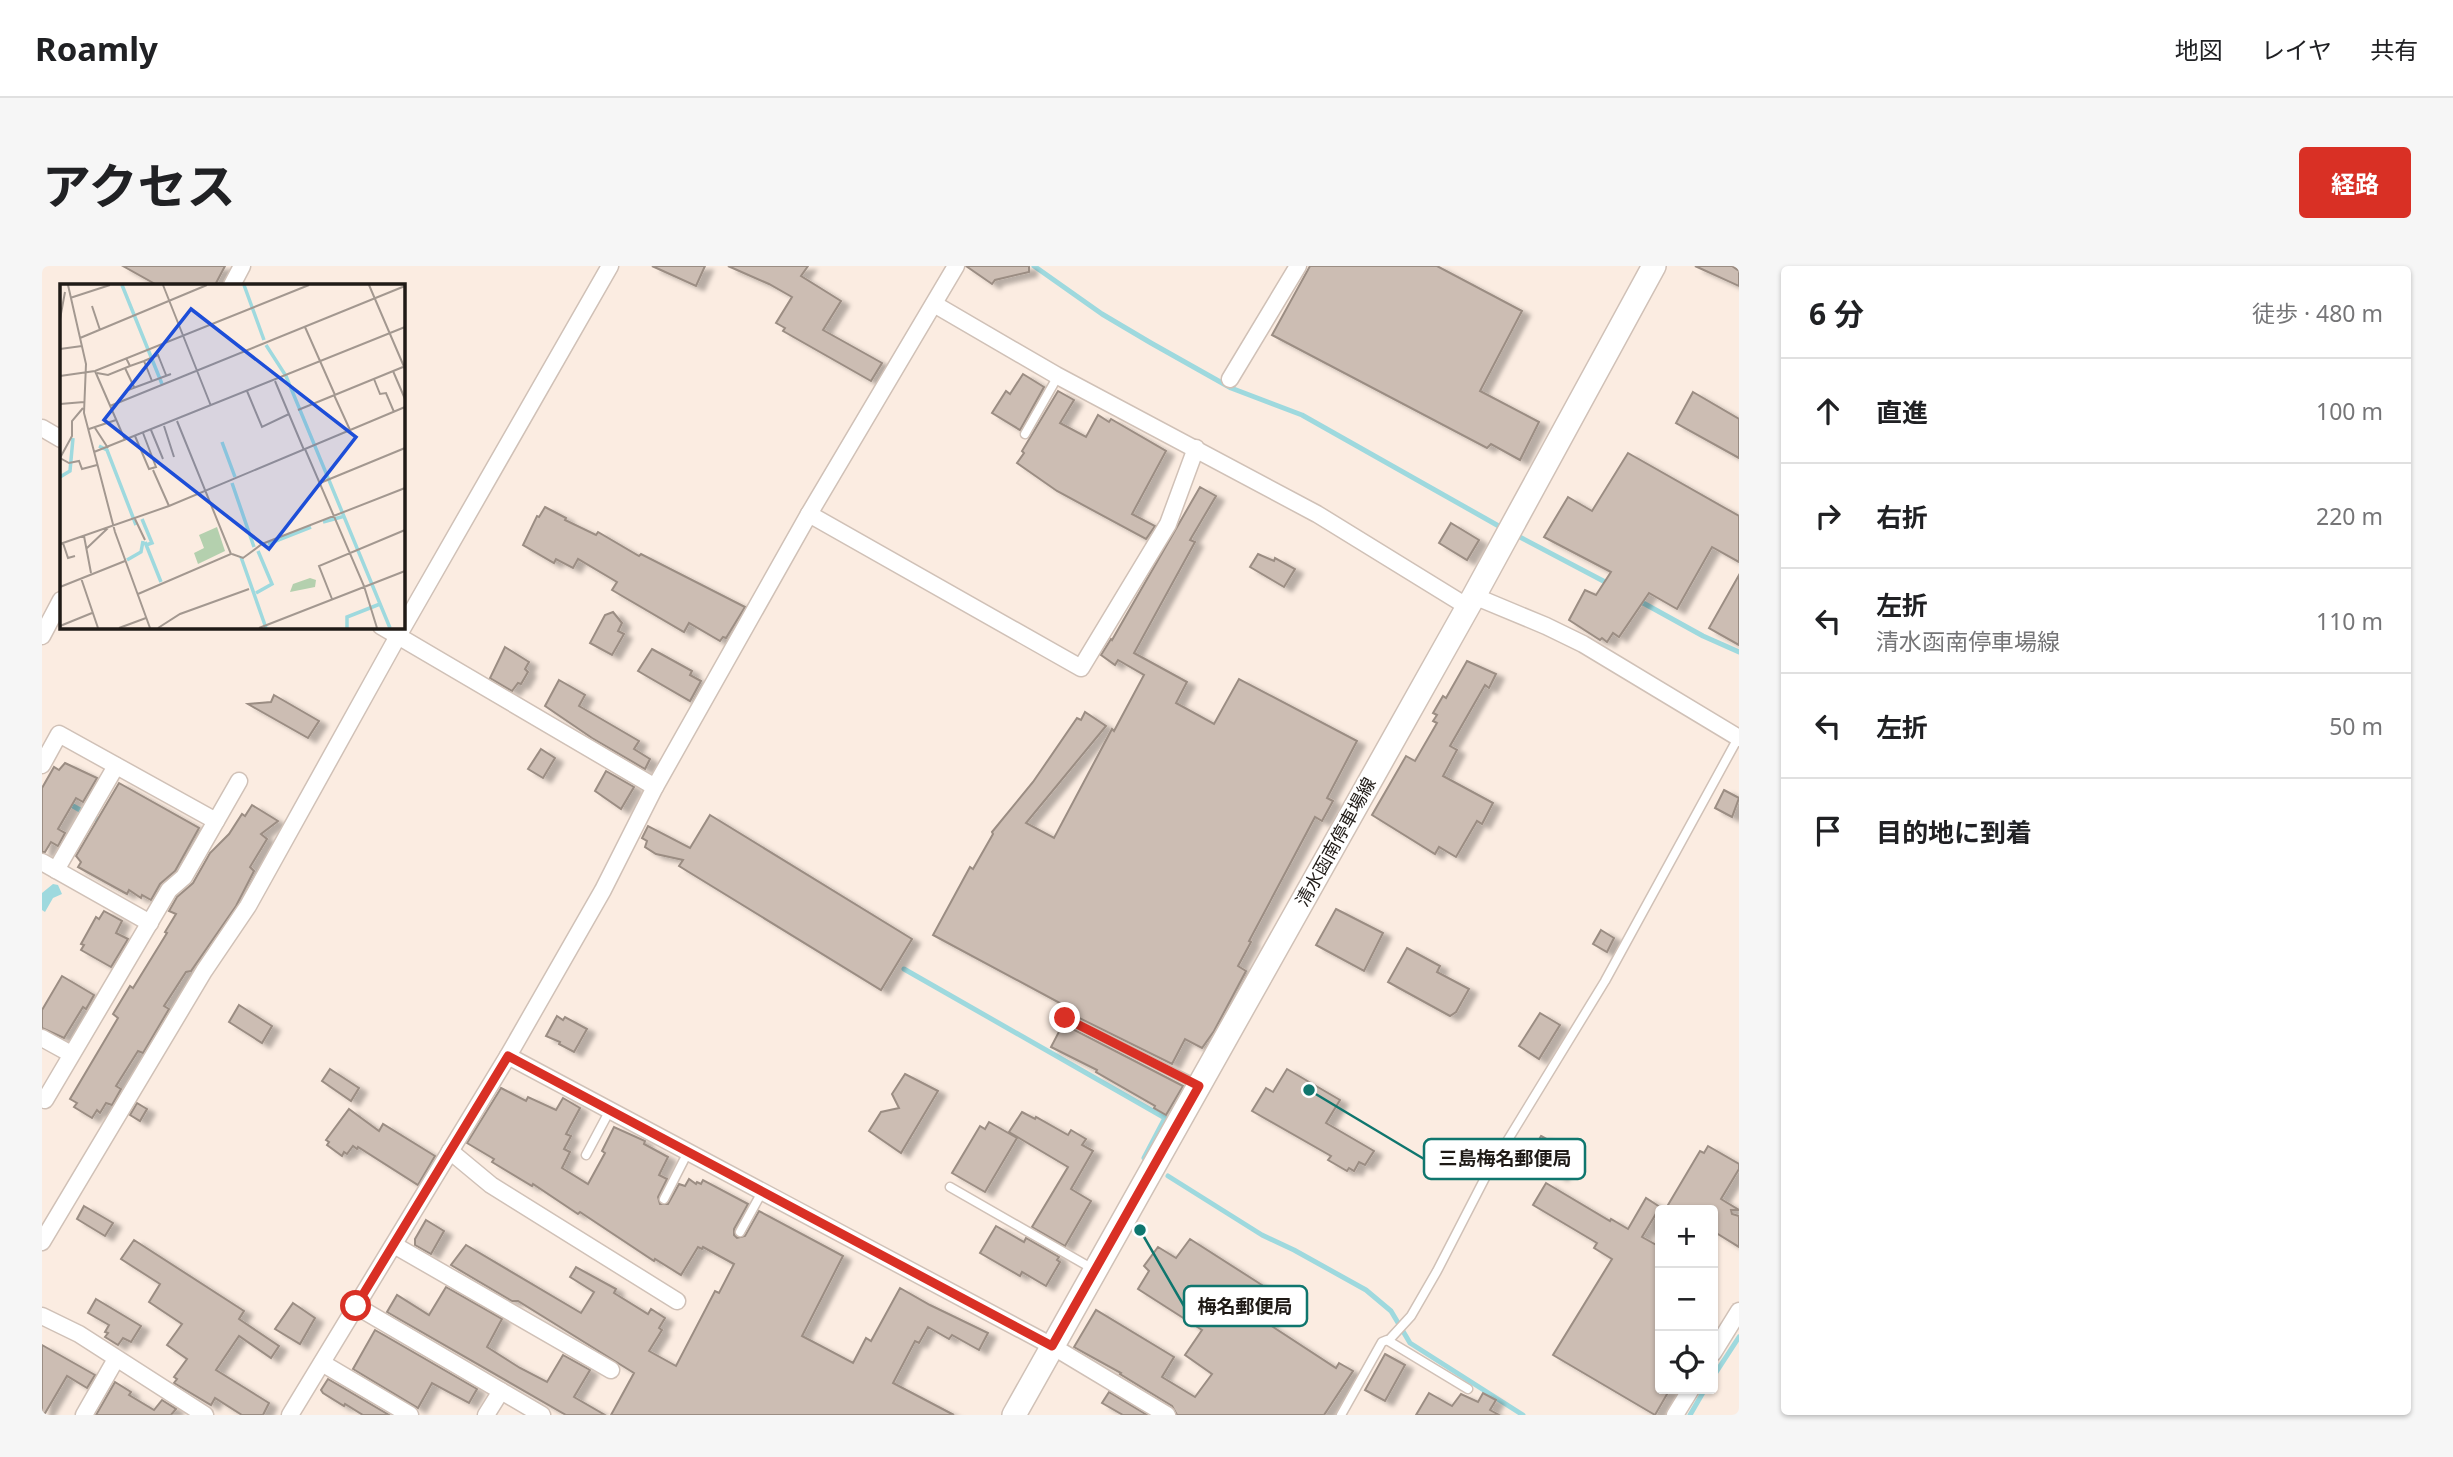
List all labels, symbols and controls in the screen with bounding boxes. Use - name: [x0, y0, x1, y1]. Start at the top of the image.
- text: Roamly: [35, 26, 158, 71]
- text: 地図: [2175, 33, 2223, 66]
- text: レイヤ: [2261, 33, 2332, 66]
- text: 共有: [2370, 33, 2418, 66]
- button: 経路: [2299, 147, 2411, 218]
- text: アクセス: [42, 152, 236, 218]
- inset map: [60, 284, 404, 628]
- text: 6 分: [1809, 293, 1864, 334]
- text: 徒歩 · 480 m: [2252, 297, 2383, 329]
- icon: ahead: [1809, 392, 1847, 430]
- text: 直進: [1876, 394, 1928, 430]
- text: 100 m: [2316, 395, 2383, 427]
- icon: right: [1809, 497, 1847, 535]
- text: 右折: [1876, 499, 1928, 535]
- text: 220 m: [2316, 500, 2383, 532]
- text: 左折: [1876, 587, 1928, 623]
- icon: left: [1809, 602, 1847, 640]
- text: 110 m: [2316, 605, 2383, 637]
- text: 清水函南停車場線: [1876, 625, 2060, 657]
- icon: left: [1809, 707, 1847, 745]
- text: 左折: [1876, 709, 1928, 745]
- text: 50 m: [2329, 710, 2383, 742]
- street label: 清水函南停車場線: [1290, 773, 1381, 910]
- icon: arrive: [1809, 812, 1847, 850]
- text: 目的地に到着: [1876, 814, 2032, 850]
- route end: [1049, 1002, 1080, 1033]
- callout: 三島梅名郵便局: [1424, 1139, 1585, 1179]
- text: 三島梅名郵便局: [1438, 1145, 1572, 1171]
- map controls: [1655, 1205, 1718, 1394]
- button: +: [1655, 1205, 1718, 1268]
- button: −: [1655, 1268, 1718, 1331]
- callout: 梅名郵便局: [1184, 1286, 1307, 1326]
- route start: [340, 1290, 371, 1321]
- text: 梅名郵便局: [1197, 1293, 1293, 1319]
- button: locate: [1655, 1331, 1718, 1394]

